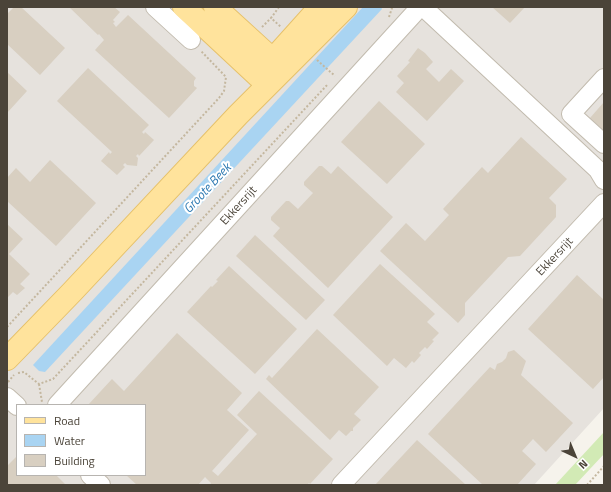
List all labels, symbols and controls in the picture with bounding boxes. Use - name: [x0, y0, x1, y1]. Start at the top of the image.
- water label: Groote Beek: [181, 161, 235, 217]
- street label: Ekkersrijt: [218, 184, 260, 228]
- street label: Ekkersrijt: [534, 235, 576, 279]
- legend: [16, 404, 146, 476]
- text: Road: [54, 411, 80, 430]
- text: Water: [54, 431, 85, 450]
- north arrow: [555, 436, 595, 476]
- text: Building: [54, 451, 95, 470]
- text: N: [575, 456, 592, 473]

